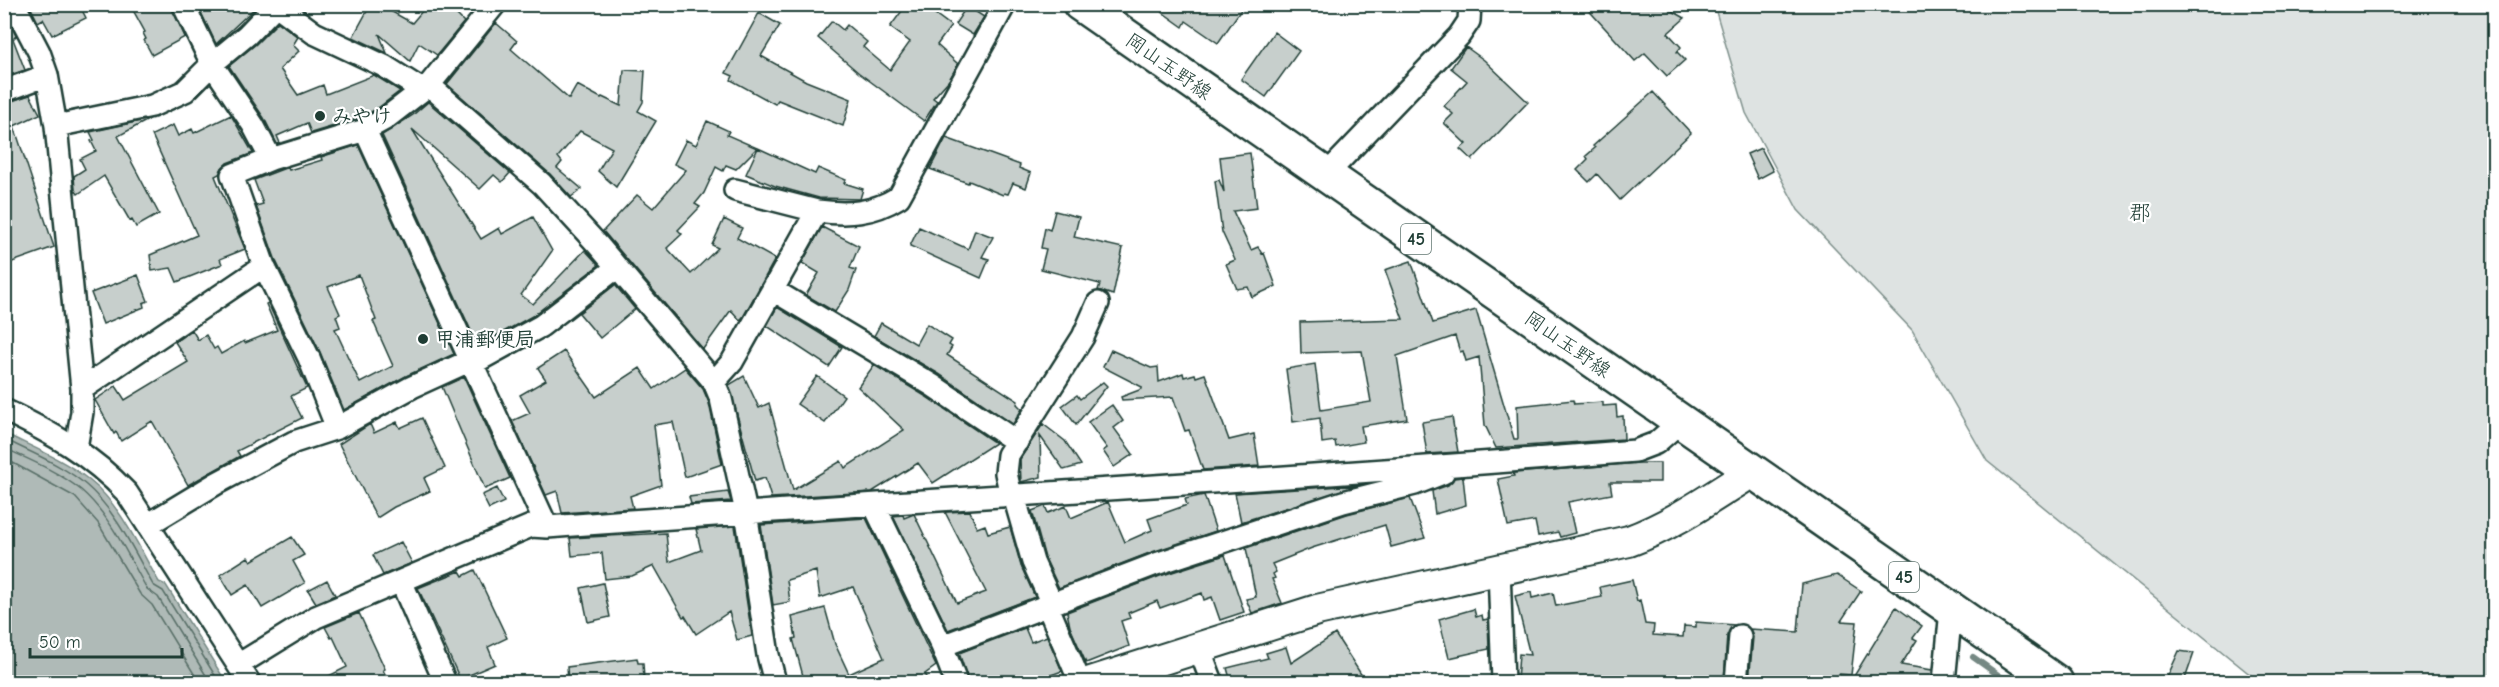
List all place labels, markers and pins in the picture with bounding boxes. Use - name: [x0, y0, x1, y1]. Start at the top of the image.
- place label: みやけ: [332, 105, 392, 128]
- marker: みやけ: [313, 109, 327, 123]
- place label: 甲浦郵便局: [435, 328, 535, 351]
- marker: 甲浦郵便局: [416, 332, 430, 346]

